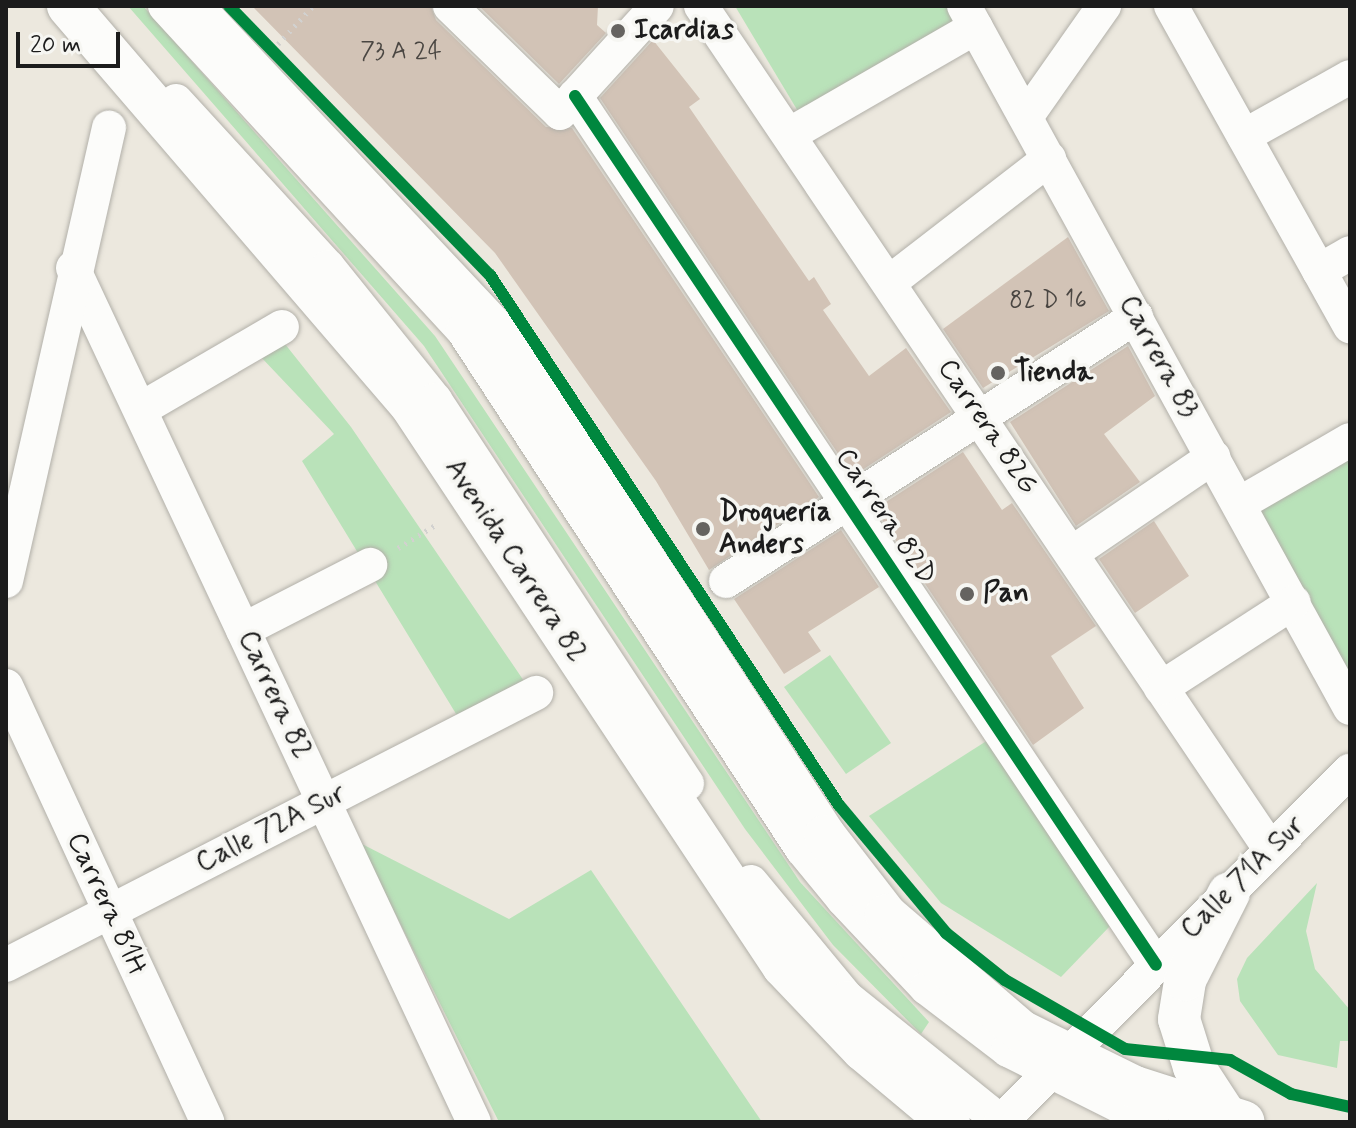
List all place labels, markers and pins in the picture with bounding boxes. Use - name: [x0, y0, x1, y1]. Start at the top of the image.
- place label: Icardias: [634, 14, 734, 48]
- marker: Icardias: [609, 22, 627, 40]
- place label: Tienda: [1014, 356, 1093, 390]
- marker: Tienda: [989, 364, 1007, 382]
- place label: Drogueria Anders: [719, 496, 831, 562]
- marker: Drogueria Anders: [694, 520, 712, 538]
- place label: Pan: [983, 577, 1029, 611]
- marker: Pan: [958, 585, 976, 603]

